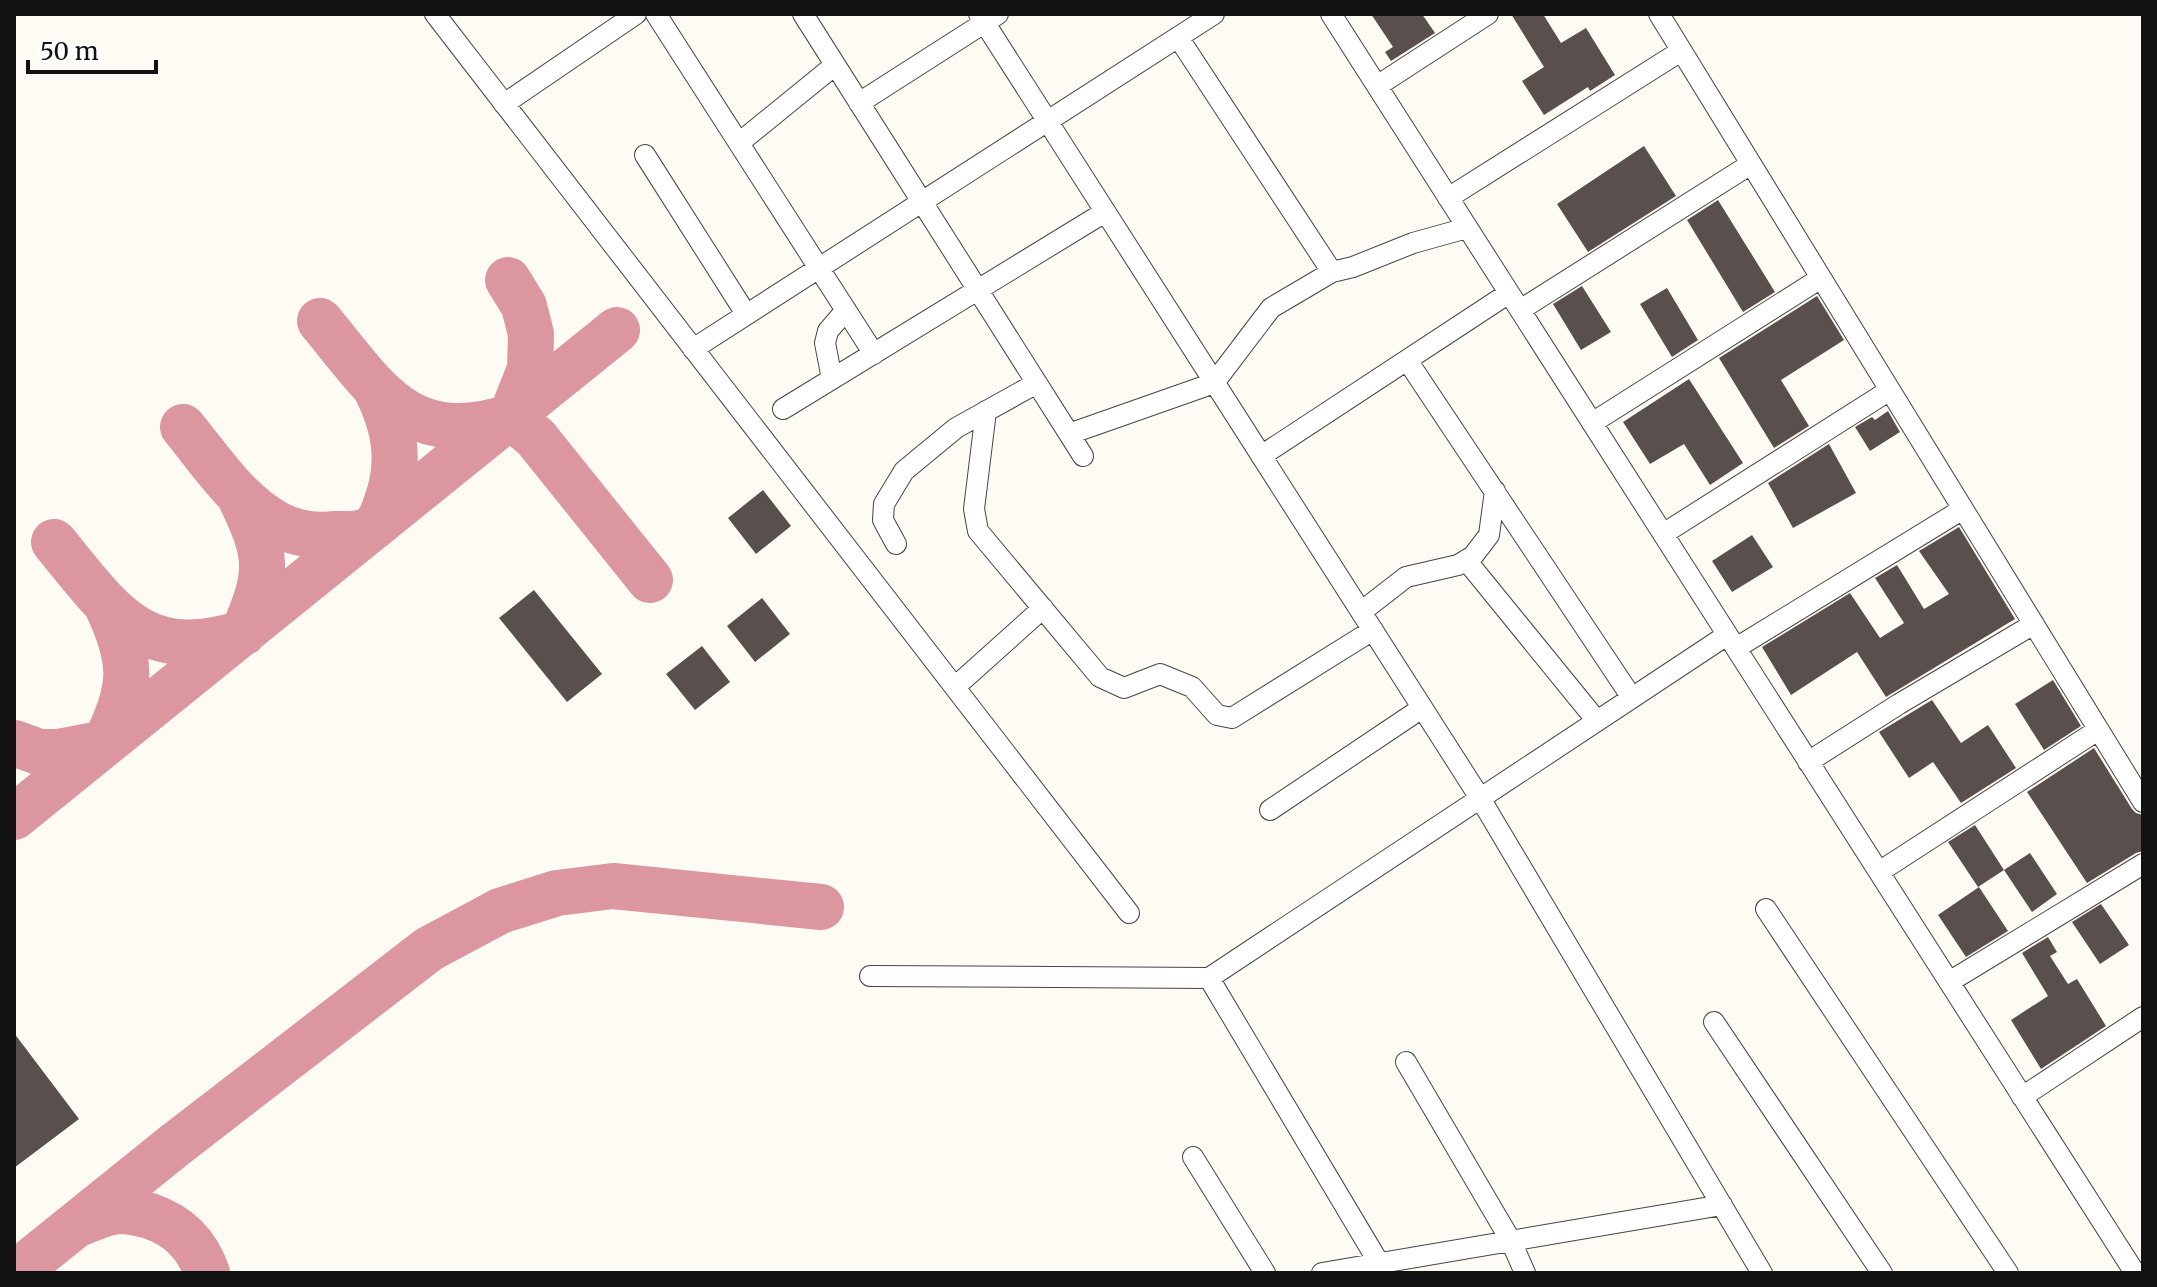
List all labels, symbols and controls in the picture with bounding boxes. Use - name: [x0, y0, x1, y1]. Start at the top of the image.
- scale bar: [28, 24, 156, 74]
- text: 50 m: [40, 36, 99, 67]

